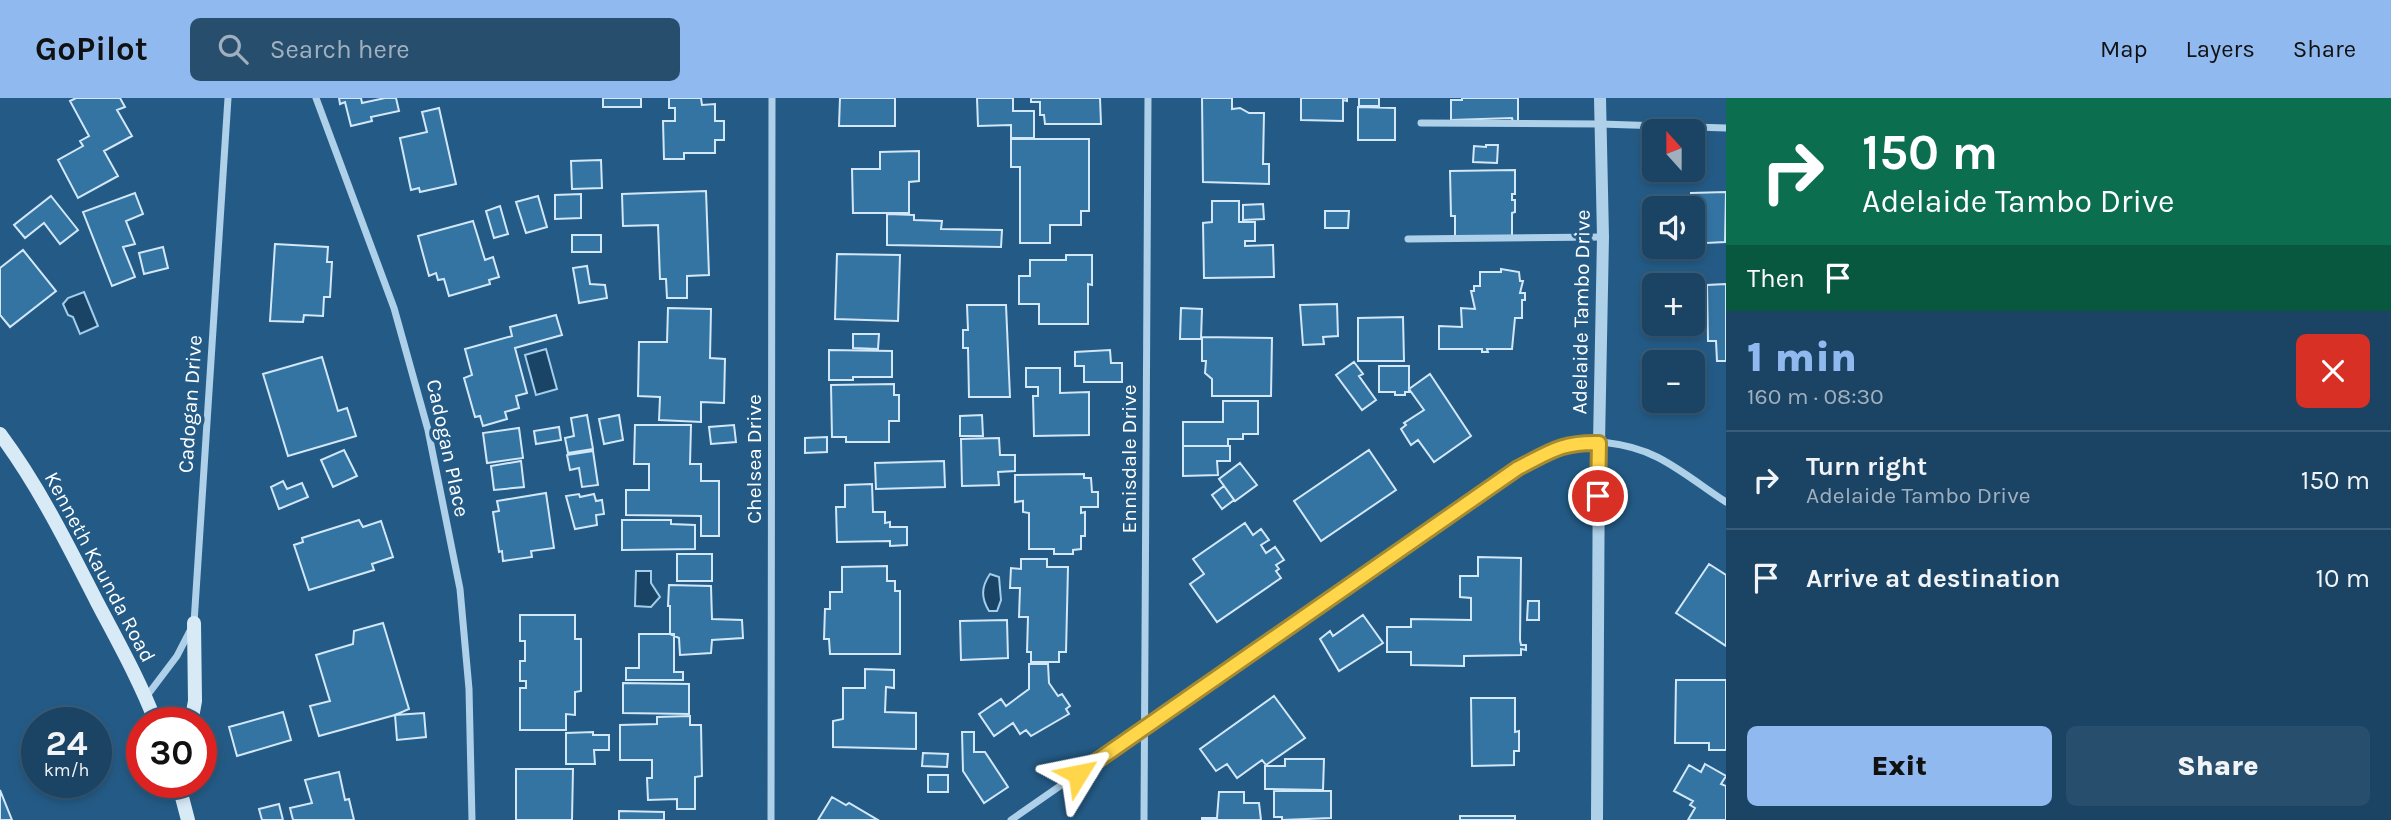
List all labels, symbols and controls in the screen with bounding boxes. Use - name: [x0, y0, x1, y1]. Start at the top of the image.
- search box: [190, 18, 680, 81]
- text: GoPilot: [35, 30, 148, 68]
- icon: search: [214, 30, 252, 68]
- text: Search here: [270, 34, 410, 65]
- text: Map: [2100, 35, 2148, 63]
- text: Layers: [2186, 35, 2255, 63]
- text: Share: [2293, 35, 2356, 63]
- north arrow: [1642, 119, 1704, 182]
- map controls: [1642, 119, 1705, 413]
- text: 150 m: [1862, 124, 1998, 181]
- icon: right: [1747, 126, 1838, 217]
- text: Adelaide Tambo Drive: [1862, 183, 2174, 220]
- button: sound: [1642, 196, 1705, 259]
- street label: Adelaide Tambo Drive: [1567, 209, 1595, 415]
- icon: arrive: [1819, 259, 1857, 297]
- text: Then: [1747, 263, 1805, 294]
- button: +: [1642, 273, 1705, 336]
- text: 1 min: [1747, 332, 1857, 382]
- street label: Cadogan Drive: [173, 334, 207, 474]
- button: close: [2296, 334, 2370, 408]
- button: −: [1642, 350, 1705, 413]
- street label: Cadogan Place: [422, 377, 474, 519]
- text: 160 m · 08:30: [1747, 383, 1884, 410]
- street label: Ennisdale Drive: [1117, 384, 1141, 534]
- street label: Chelsea Drive: [742, 394, 766, 524]
- text: Turn right: [1806, 451, 1927, 482]
- icon: right: [1747, 461, 1785, 499]
- text: 150 m: [2301, 465, 2370, 496]
- pin: [1568, 466, 1628, 526]
- street label: Kenneth Kaunda Road: [40, 468, 160, 666]
- icon: arrive: [1579, 477, 1617, 515]
- text: Adelaide Tambo Drive: [1806, 482, 2031, 509]
- icon: arrive: [1747, 559, 1785, 597]
- text: Arrive at destination: [1806, 563, 2060, 594]
- text: 10 m: [2315, 563, 2370, 594]
- speed limit sign: 30: [126, 707, 217, 798]
- text: 24: [46, 723, 88, 764]
- button: Exit: [1747, 726, 2052, 806]
- button: Share: [2066, 726, 2370, 806]
- position arrow: [1041, 737, 1115, 811]
- text: km/h: [44, 759, 89, 781]

